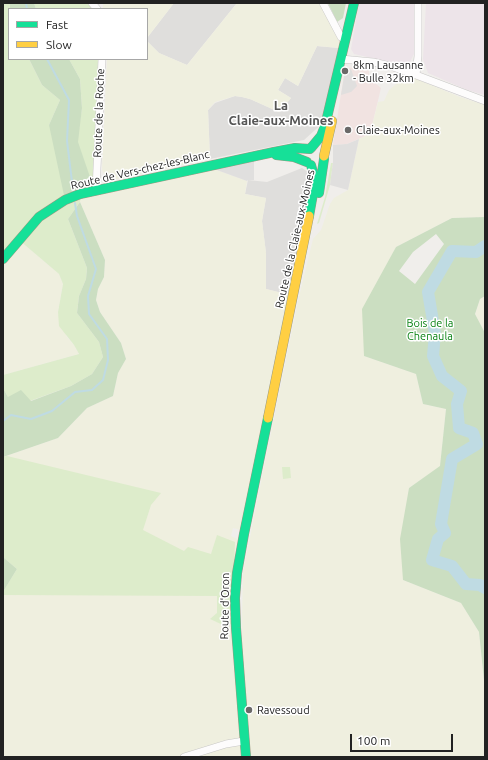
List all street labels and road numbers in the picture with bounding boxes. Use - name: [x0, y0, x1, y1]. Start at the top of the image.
- street label: Route de la Roche: [91, 68, 107, 158]
- street label: Route de Vers-chez-les-Blanc: [69, 148, 211, 192]
- street label: Route de la Claie-aux-Moines: [273, 168, 317, 310]
- street label: Route d'Oron: [218, 572, 232, 640]

